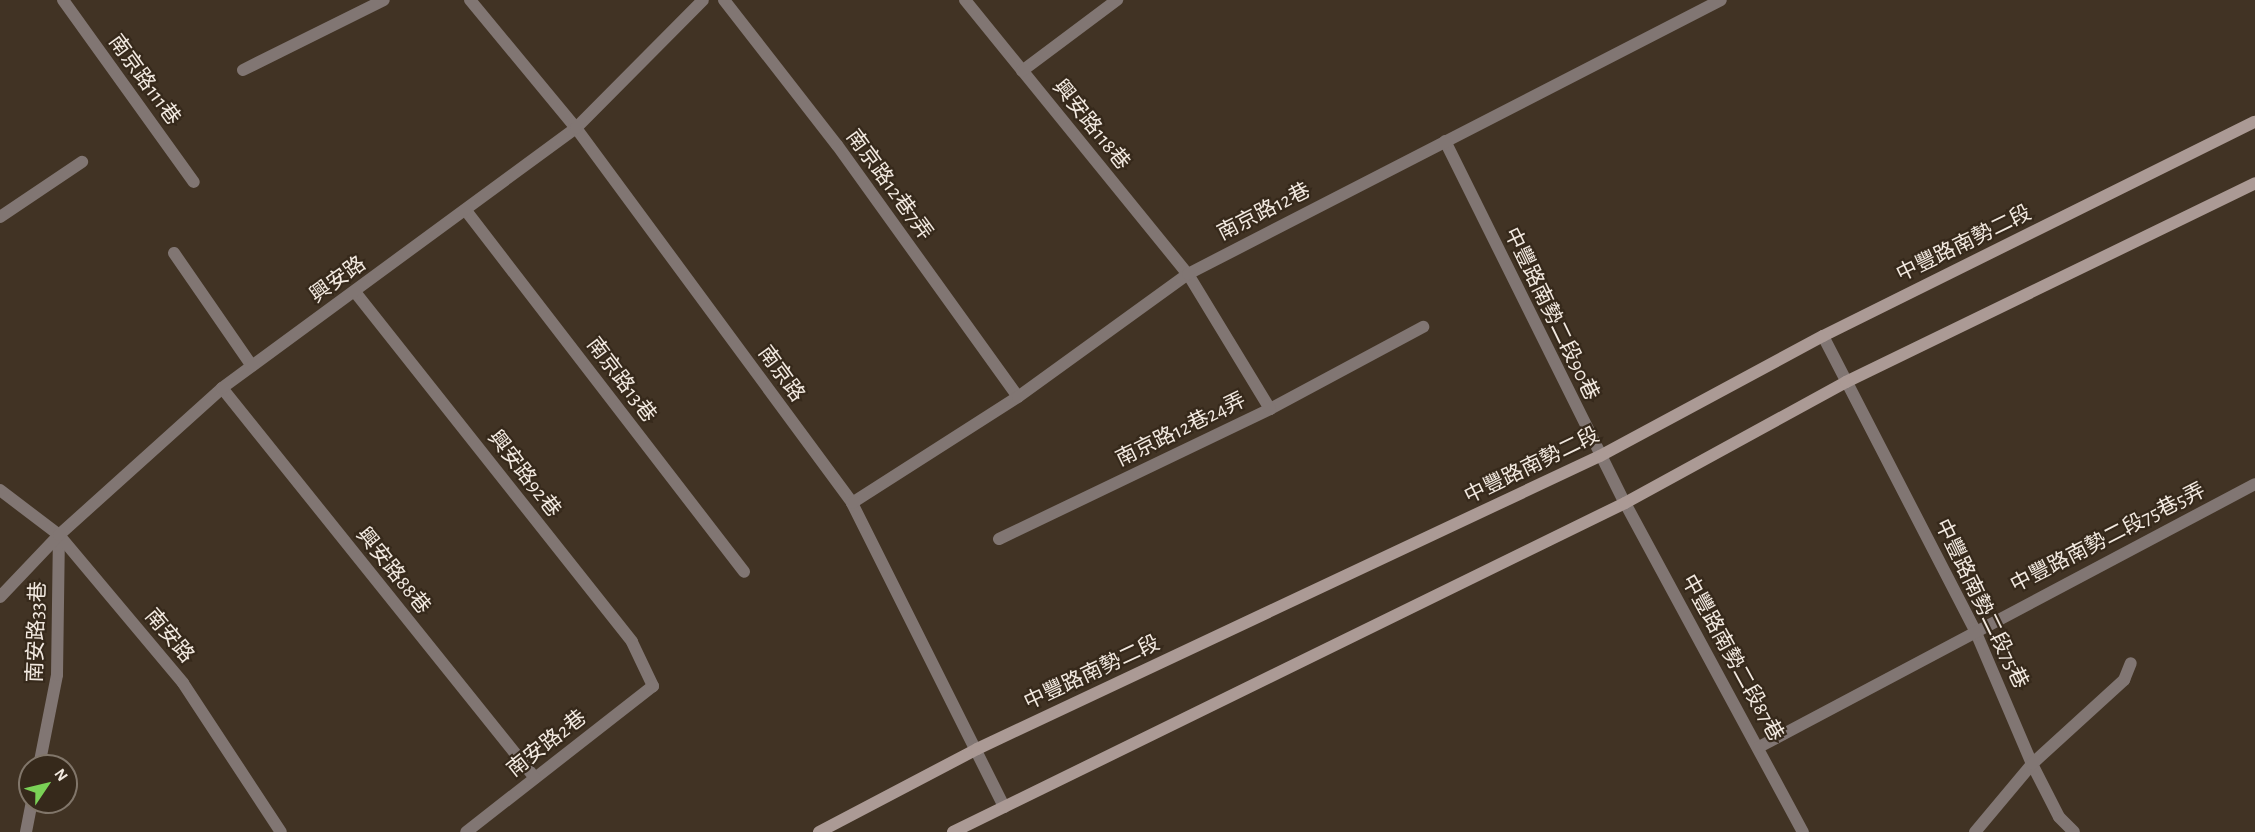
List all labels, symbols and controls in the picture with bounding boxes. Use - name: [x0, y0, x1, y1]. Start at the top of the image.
- street label: 南京路111巷: [103, 30, 185, 130]
- street label: 興安路118巷: [1047, 75, 1135, 175]
- street label: 南京路12巷7弄: [840, 125, 938, 245]
- street label: 南京路12巷: [1213, 178, 1315, 246]
- street label: 中豐路南勢二段: [1892, 200, 2036, 288]
- street label: 中豐路南勢二段90巷: [1498, 224, 1604, 404]
- street label: 興安路: [305, 251, 371, 309]
- street label: 南京路13巷: [581, 333, 661, 427]
- street label: 南京路: [752, 341, 810, 407]
- street label: 南京路12巷24弄: [1112, 388, 1250, 472]
- street label: 中豐路南勢二段: [1460, 422, 1604, 510]
- street label: 興安路92巷: [482, 425, 566, 523]
- street label: 中豐路南勢二段75巷5弄: [2006, 478, 2210, 598]
- street label: 中豐路南勢二段75巷: [1929, 515, 2033, 693]
- street label: 興安路88巷: [351, 523, 435, 619]
- street label: 中豐路南勢二段87巷: [1676, 570, 1788, 746]
- street label: 南安路33巷: [23, 581, 51, 683]
- street label: 南安路: [139, 604, 199, 668]
- street label: 中豐路南勢二段: [1020, 631, 1164, 715]
- street label: 南安路2巷: [502, 705, 592, 783]
- north arrow: [18, 754, 78, 814]
- text: N: [51, 766, 71, 784]

